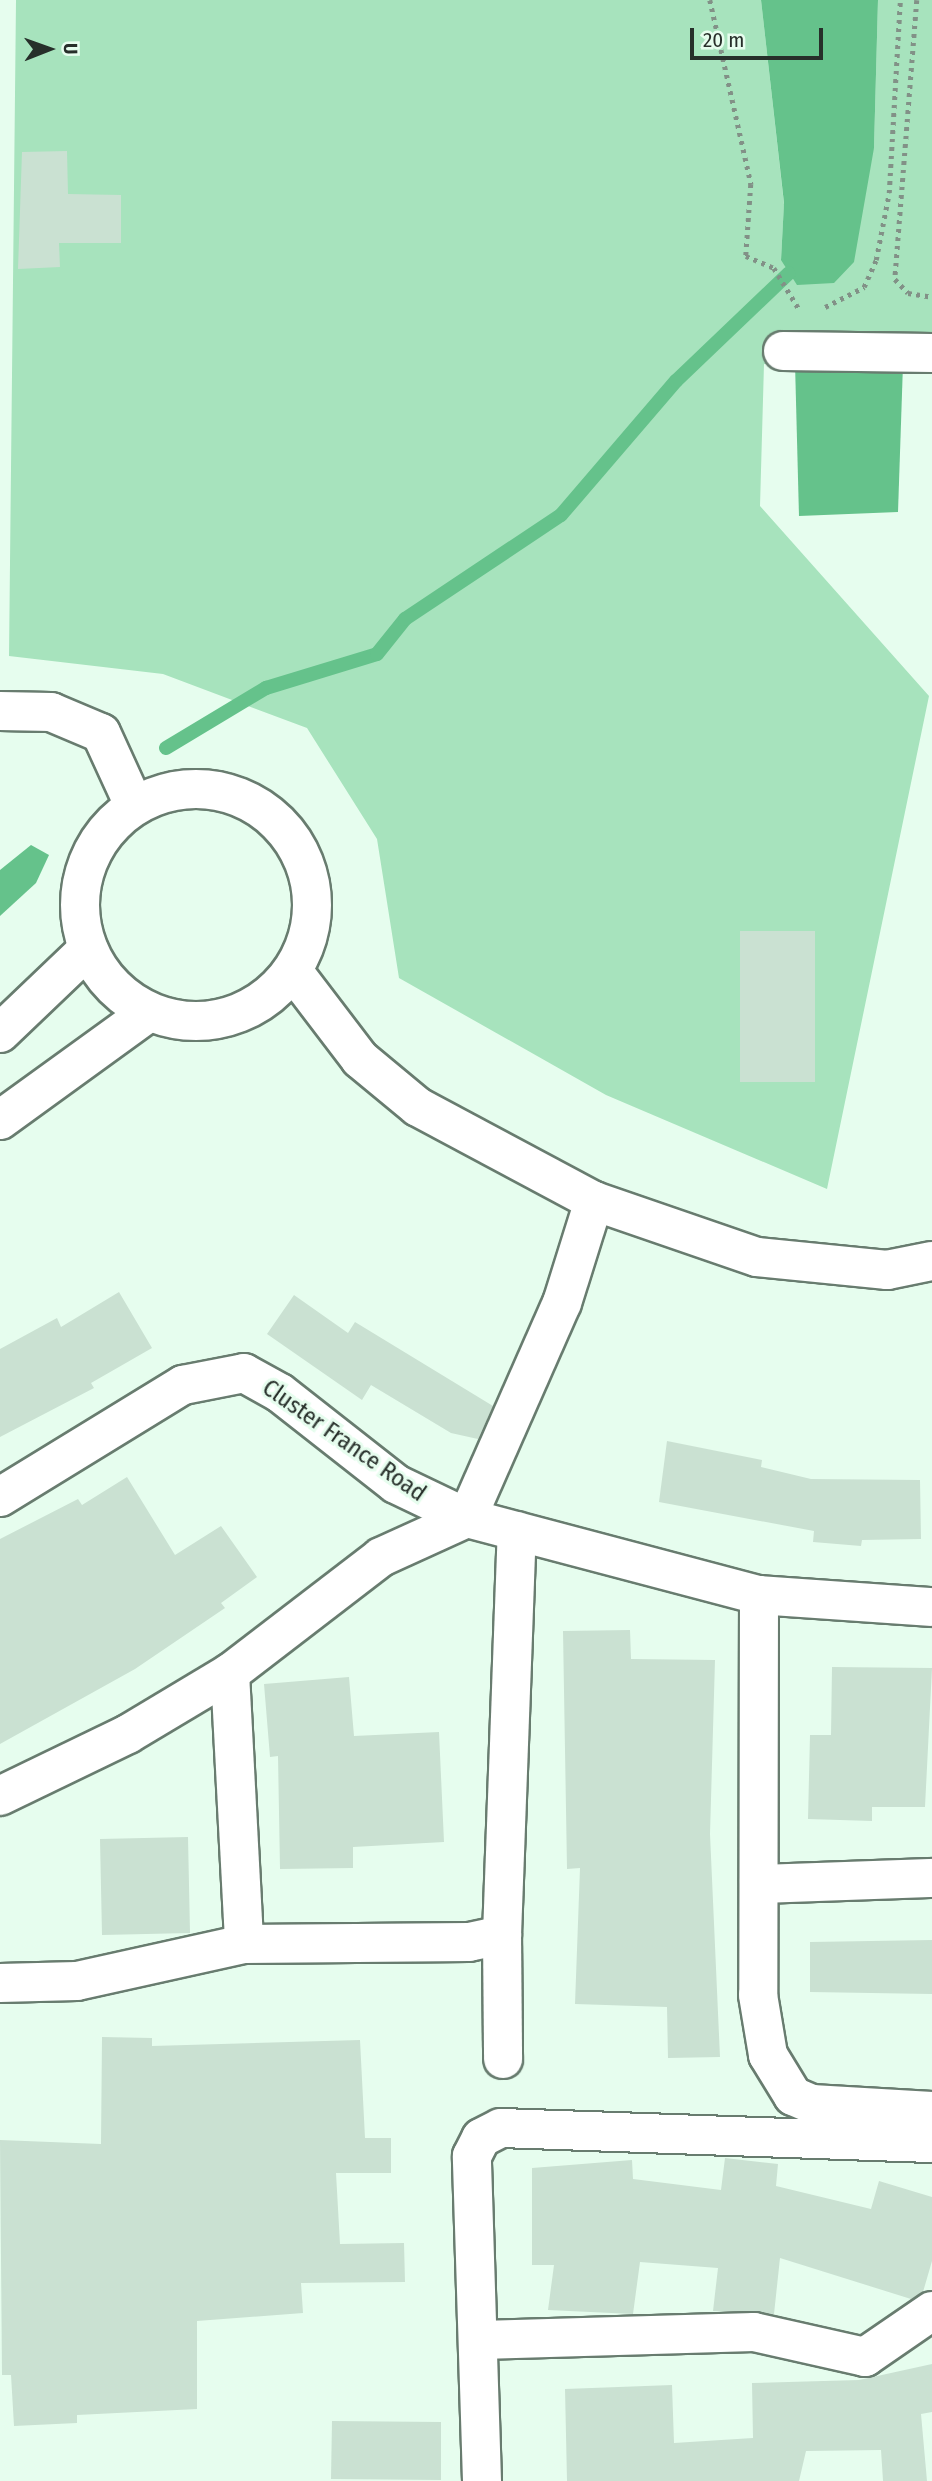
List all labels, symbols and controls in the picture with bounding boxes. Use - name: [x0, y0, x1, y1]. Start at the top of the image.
- north arrow: [14, 14, 84, 84]
- scale bar: [694, 14, 827, 58]
- text: 20 m: [703, 27, 744, 53]
- text: U: [59, 43, 82, 54]
- street label: Cluster France Road: [257, 1374, 431, 1508]

